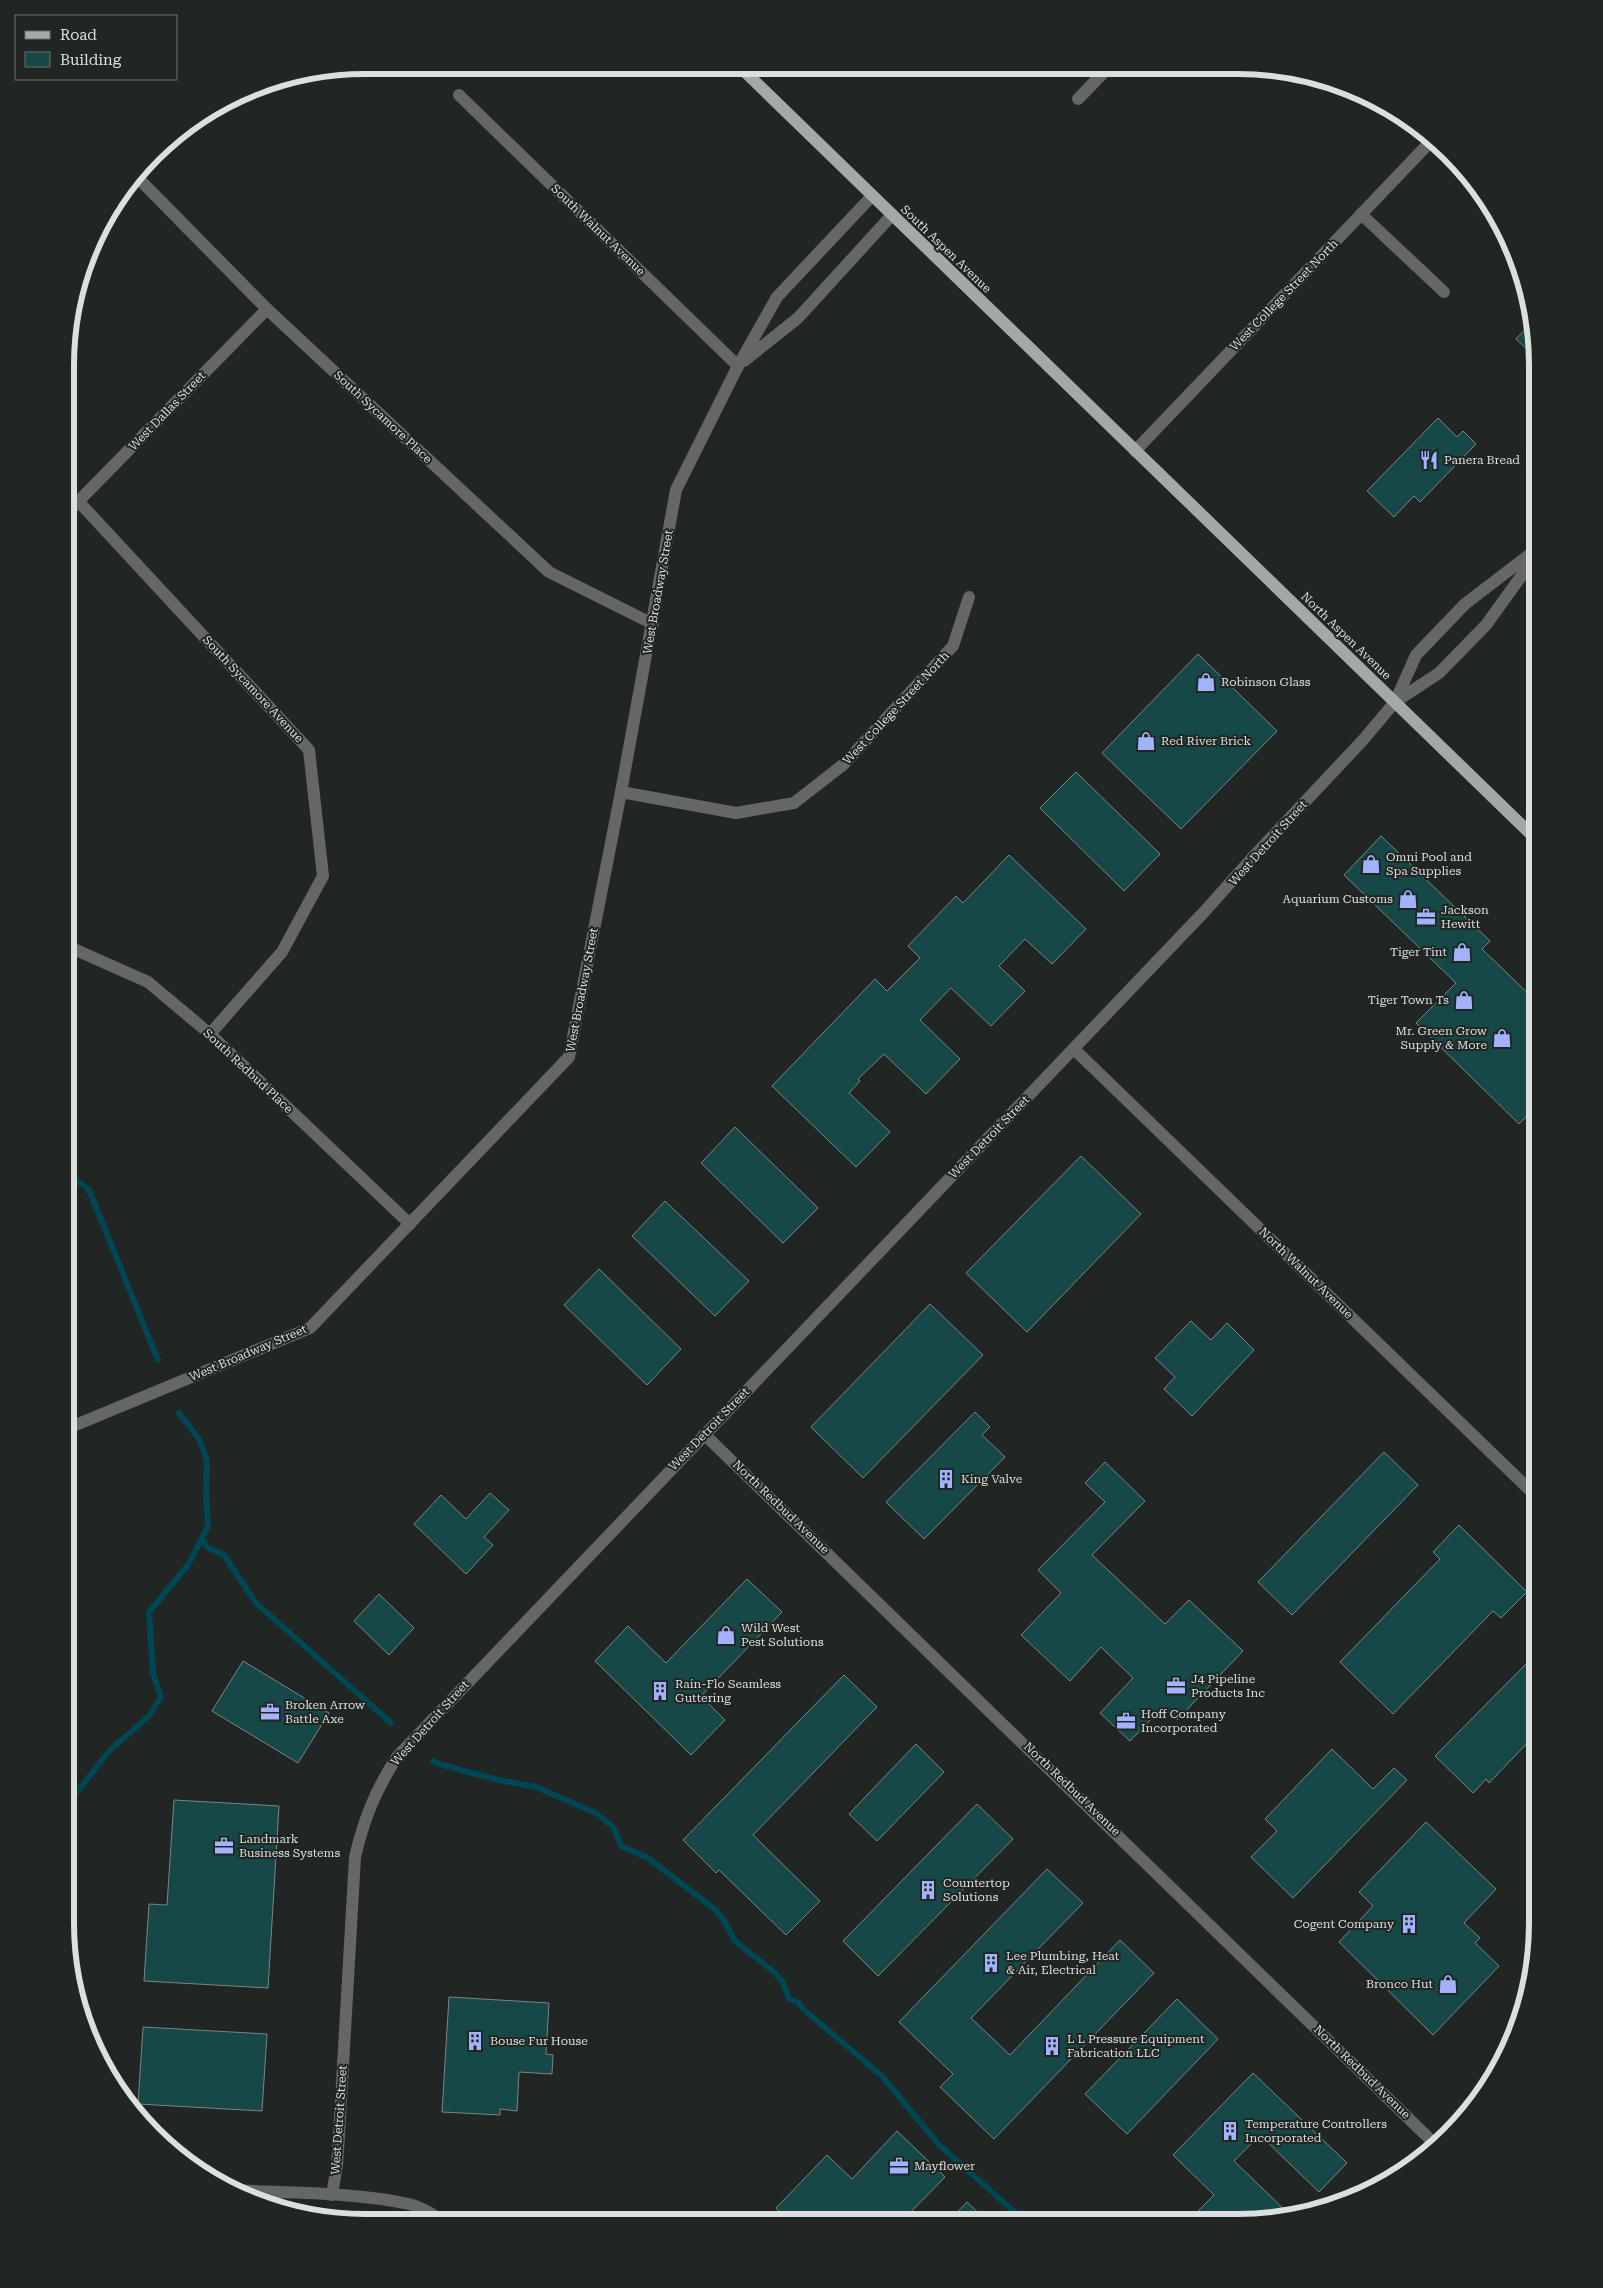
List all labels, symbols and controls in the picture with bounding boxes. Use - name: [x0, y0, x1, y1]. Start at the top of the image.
- legend: [15, 15, 178, 80]
- text: Road: [60, 26, 97, 44]
- text: Building: [60, 51, 122, 69]
- street label: South Walnut Avenue: [548, 181, 648, 279]
- street label: South Aspen Avenue: [898, 202, 994, 296]
- street label: West College Street North: [1227, 236, 1341, 354]
- street label: West Dallas Street: [126, 368, 209, 453]
- street label: South Sycamore Place: [331, 368, 435, 466]
- restaurant icon: Panera Bread: [1418, 449, 1440, 471]
- place label: Panera Bread: [1444, 453, 1520, 467]
- street label: West Broadway Street: [640, 528, 676, 655]
- street label: North Aspen Avenue: [1298, 589, 1394, 683]
- street label: South Sycamore Avenue: [200, 633, 306, 746]
- street label: West College Street North: [840, 648, 952, 767]
- shop icon: Robinson Glass: [1195, 671, 1217, 693]
- place label: Robinson Glass: [1221, 675, 1311, 689]
- shop icon: Red River Brick: [1135, 730, 1157, 752]
- place label: Red River Brick: [1161, 734, 1251, 748]
- street label: West Detroit Street: [1226, 797, 1310, 888]
- place label: Omni Pool and Spa Supplies: [1386, 850, 1472, 878]
- shop icon: Omni Pool and Spa Supplies: [1360, 853, 1382, 875]
- shop icon: Aquarium Customs: [1397, 888, 1419, 910]
- place label: Aquarium Customs: [1283, 892, 1393, 906]
- place label: Jackson Hewitt: [1441, 903, 1489, 931]
- office icon: Jackson Hewitt: [1415, 906, 1437, 928]
- street label: West Broadway Street: [563, 926, 601, 1053]
- shop icon: Tiger Tint: [1451, 941, 1473, 963]
- place label: Tiger Tint: [1390, 945, 1448, 959]
- shop icon: Tiger Town Ts: [1453, 989, 1475, 1011]
- place label: Tiger Town Ts: [1368, 993, 1449, 1007]
- place label: Mr. Green Grow Supply & More: [1396, 1024, 1487, 1052]
- street label: South Redbud Place: [200, 1026, 296, 1116]
- shop icon: Mr. Green Grow Supply & More: [1491, 1027, 1513, 1049]
- street label: West Detroit Street: [946, 1092, 1033, 1181]
- street label: North Walnut Avenue: [1256, 1225, 1356, 1322]
- street label: West Broadway Street: [187, 1322, 309, 1384]
- street label: West Detroit Street: [666, 1384, 753, 1473]
- street label: North Redbud Avenue: [730, 1457, 832, 1557]
- building icon: King Valve: [935, 1468, 957, 1490]
- place label: King Valve: [961, 1472, 1023, 1486]
- place label: Wild West Pest Solutions: [741, 1621, 824, 1649]
- shop icon: Wild West Pest Solutions: [715, 1624, 737, 1646]
- place label: J4 Pipeline Products Inc: [1191, 1672, 1265, 1700]
- office icon: J4 Pipeline Products Inc: [1165, 1675, 1187, 1697]
- street label: West Detroit Street: [388, 1677, 472, 1768]
- place label: Rain-Flo Seamless Guttering: [675, 1677, 781, 1705]
- building icon: Rain-Flo Seamless Guttering: [649, 1680, 671, 1702]
- place label: Broken Arrow Battle Axe: [285, 1698, 365, 1726]
- office icon: Broken Arrow Battle Axe: [259, 1701, 281, 1723]
- place label: Hoff Company Incorporated: [1141, 1707, 1227, 1735]
- office icon: Hoff Company Incorporated: [1115, 1710, 1137, 1732]
- street label: North Redbud Avenue: [1021, 1739, 1123, 1839]
- place label: Landmark Business Systems: [239, 1832, 341, 1860]
- office icon: Landmark Business Systems: [213, 1835, 235, 1857]
- place label: Countertop Solutions: [943, 1876, 1010, 1904]
- building icon: Countertop Solutions: [917, 1879, 939, 1901]
- building icon: Cogent Company: [1398, 1913, 1420, 1935]
- place label: Cogent Company: [1294, 1917, 1395, 1931]
- place label: Lee Plumbing, Heat & Air, Electrical: [1006, 1949, 1120, 1977]
- building icon: Lee Plumbing, Heat & Air, Electrical: [980, 1952, 1002, 1974]
- shop icon: Bronco Hut: [1437, 1973, 1459, 1995]
- place label: Bronco Hut: [1366, 1977, 1434, 1991]
- street label: North Redbud Avenue: [1311, 2022, 1413, 2122]
- building icon: Bouse Fur House: [464, 2030, 486, 2052]
- place label: L L Pressure Equipment Fabrication LLC: [1067, 2032, 1205, 2060]
- place label: Bouse Fur House: [490, 2034, 588, 2048]
- building icon: L L Pressure Equipment Fabrication LLC: [1041, 2035, 1063, 2057]
- street label: West Detroit Street: [328, 2064, 350, 2175]
- place label: Temperature Controllers Incorporated: [1245, 2117, 1387, 2145]
- building icon: Temperature Controllers Incorporated: [1219, 2120, 1241, 2142]
- office icon: Mayflower: [888, 2155, 910, 2177]
- place label: Mayflower: [914, 2159, 975, 2173]

